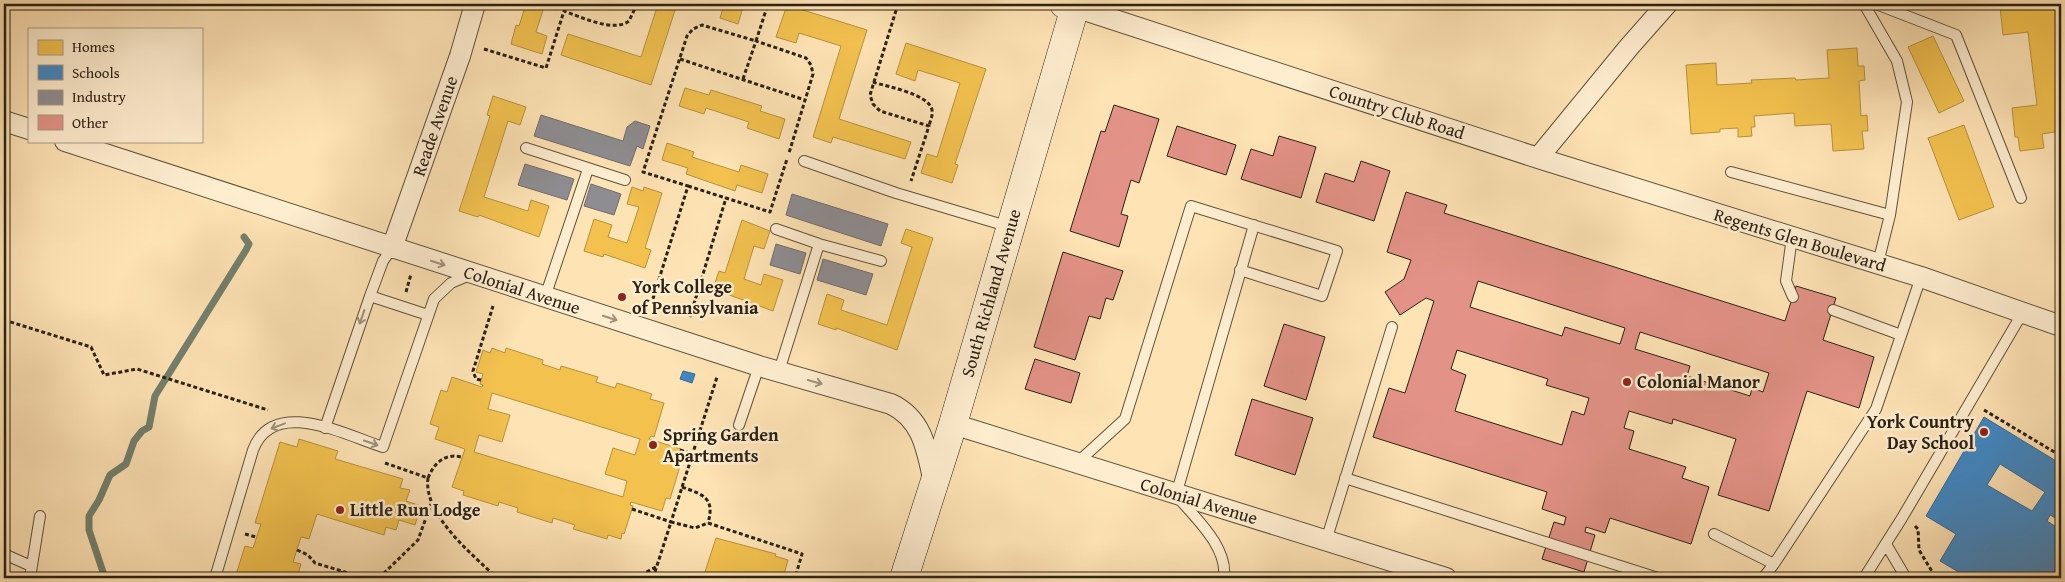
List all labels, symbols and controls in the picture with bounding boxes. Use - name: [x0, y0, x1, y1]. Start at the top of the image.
- legend: [28, 28, 202, 142]
- text: Homes: [72, 36, 115, 57]
- text: Schools: [72, 62, 120, 83]
- street label: Reade Avenue: [405, 72, 464, 180]
- street label: Country Club Road: [1326, 77, 1469, 146]
- text: Industry: [72, 86, 127, 107]
- text: Other: [72, 112, 108, 133]
- street label: Regents Glen Boulevard: [1711, 201, 1890, 279]
- street label: South Richland Avenue: [954, 206, 1027, 380]
- street label: Colonial Avenue: [460, 258, 584, 321]
- one-way arrow: [430, 259, 446, 268]
- place label: York College of Pennsylvania: [632, 273, 759, 321]
- marker: York College of Pennsylvania: [616, 291, 628, 303]
- one-way arrow: [357, 309, 367, 325]
- one-way arrow: [602, 314, 617, 323]
- place label: Colonial Manor: [1637, 368, 1761, 395]
- marker: Colonial Manor: [1621, 376, 1633, 388]
- one-way arrow: [807, 378, 823, 388]
- place label: York Country Day School: [1867, 408, 1975, 456]
- place label: Spring Garden Apartments: [663, 421, 779, 469]
- one-way arrow: [271, 422, 286, 431]
- marker: York Country Day School: [1978, 426, 1990, 438]
- one-way arrow: [363, 439, 379, 449]
- marker: Spring Garden Apartments: [647, 439, 659, 451]
- street label: Colonial Avenue: [1137, 470, 1261, 531]
- place label: Little Run Lodge: [350, 496, 481, 523]
- marker: Little Run Lodge: [334, 504, 346, 516]

